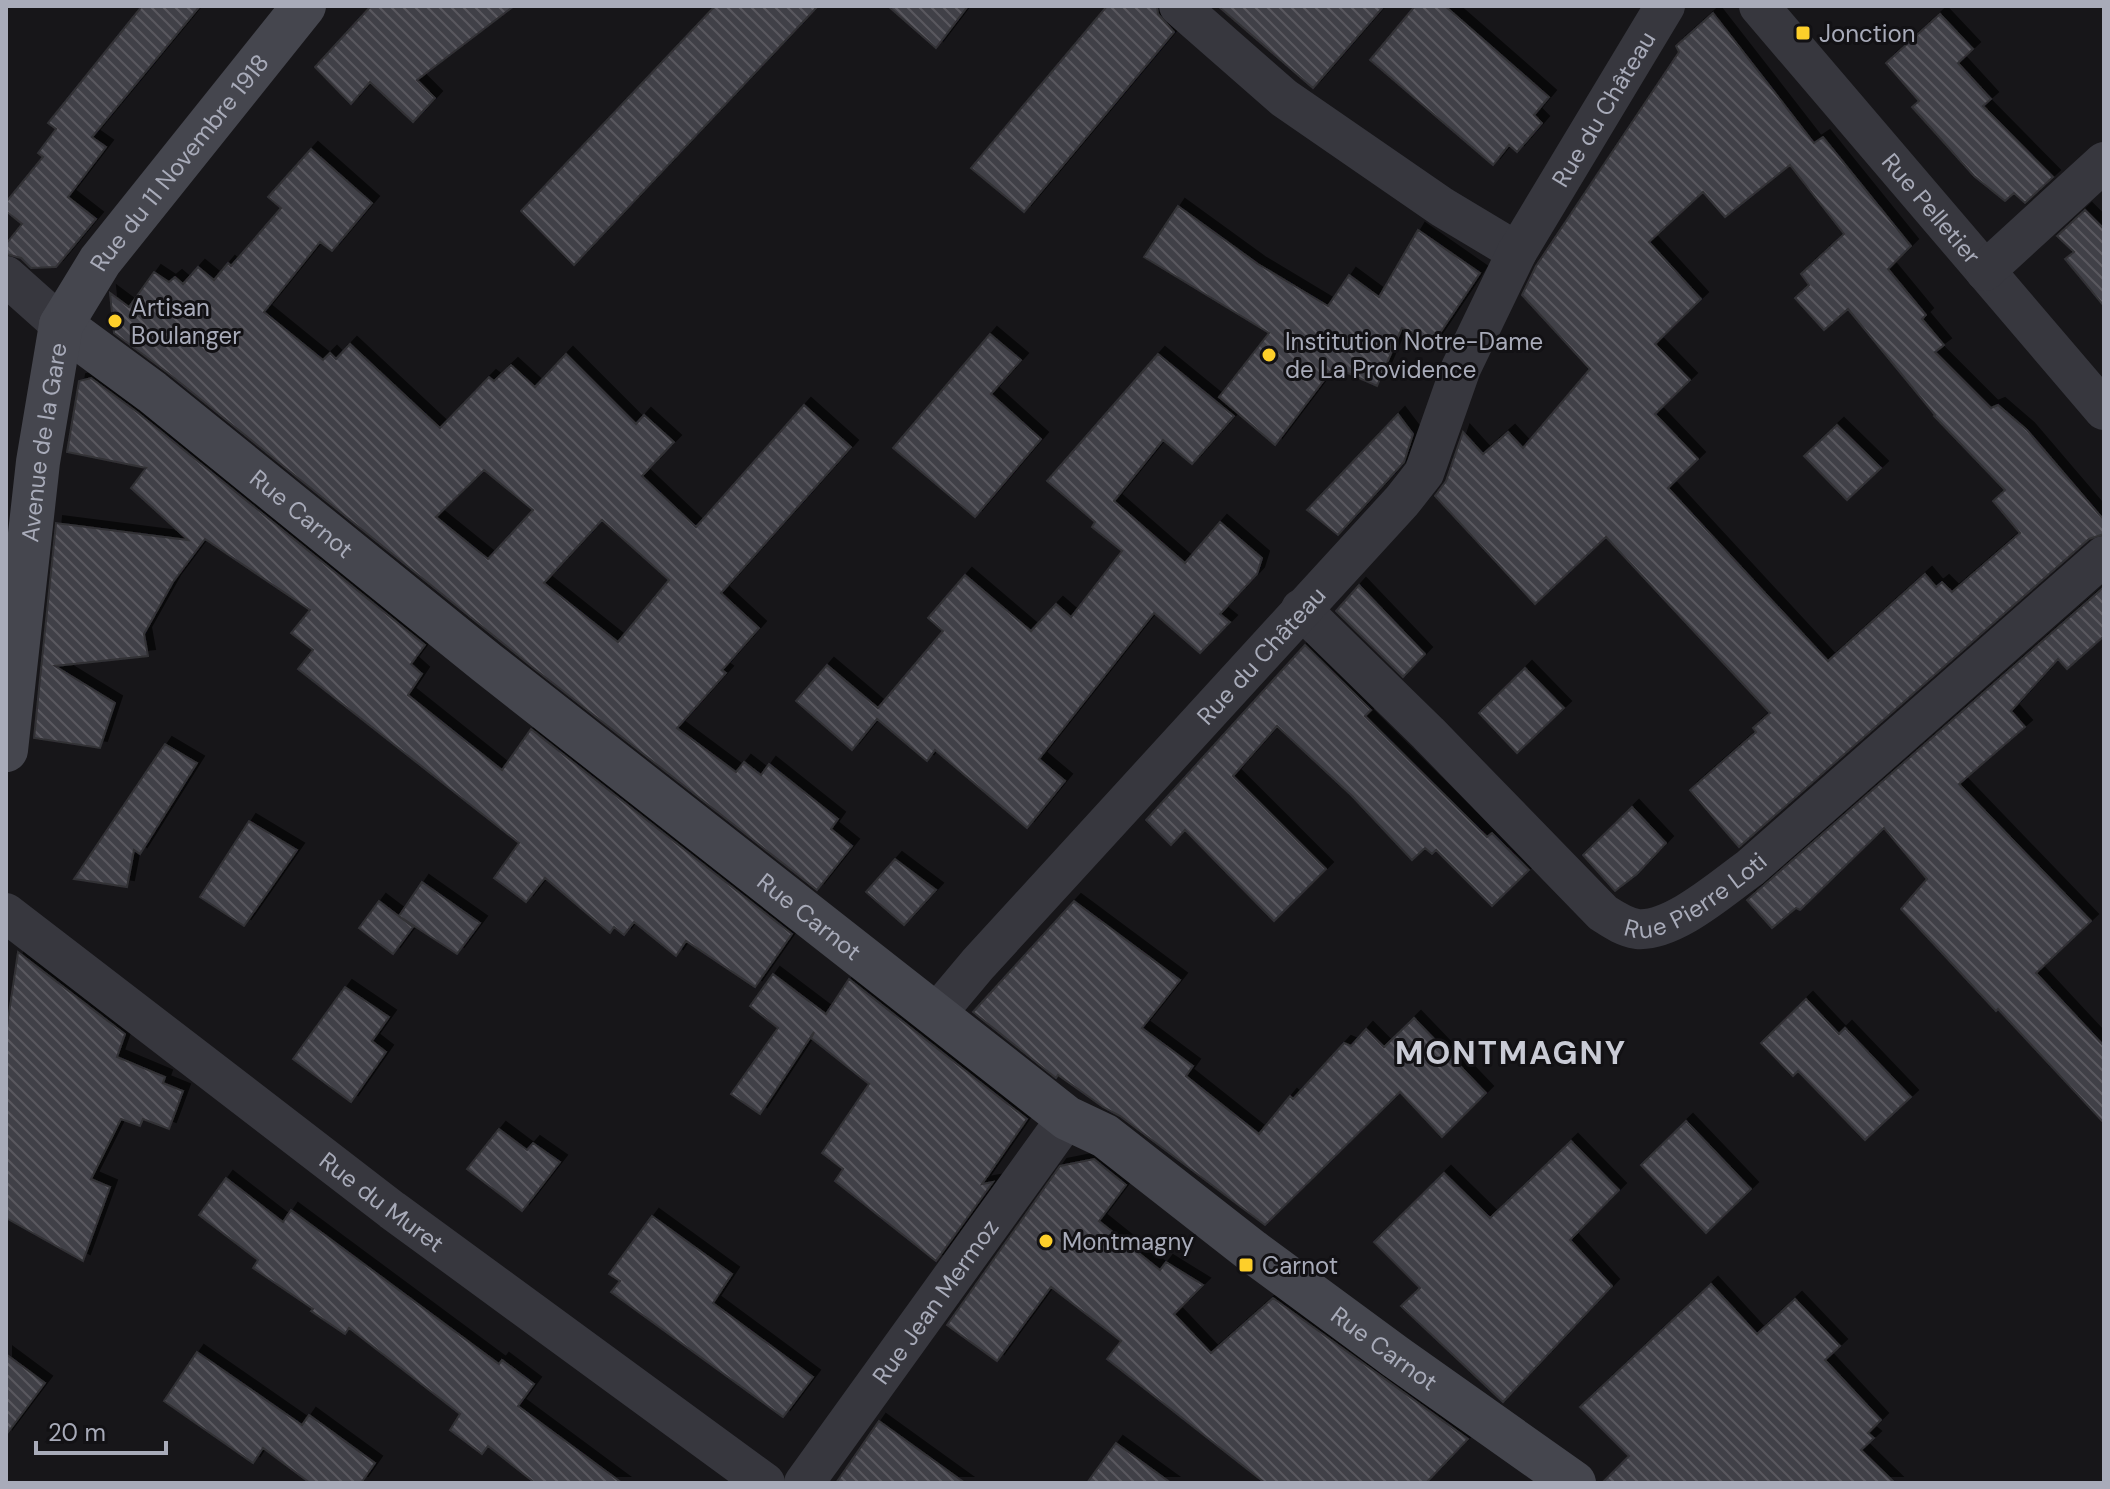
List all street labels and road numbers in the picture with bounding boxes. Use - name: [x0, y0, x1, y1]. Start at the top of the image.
- street label: Rue du Château: [1544, 25, 1662, 192]
- street label: Rue du 11 Novembre 1918: [82, 47, 275, 276]
- street label: Rue Pelletier: [1876, 146, 1988, 270]
- street label: Avenue de la Gare: [14, 340, 73, 544]
- street label: Rue Carnot: [244, 462, 360, 564]
- street label: Rue du Château: [1190, 580, 1332, 731]
- street label: Rue Pierre Loti: [1621, 845, 1773, 945]
- street label: Rue Carnot: [751, 866, 868, 967]
- street label: Rue du Muret: [313, 1145, 450, 1259]
- street label: Rue Jean Mermoz: [865, 1213, 1005, 1390]
- street label: Rue Carnot: [1325, 1299, 1444, 1397]

